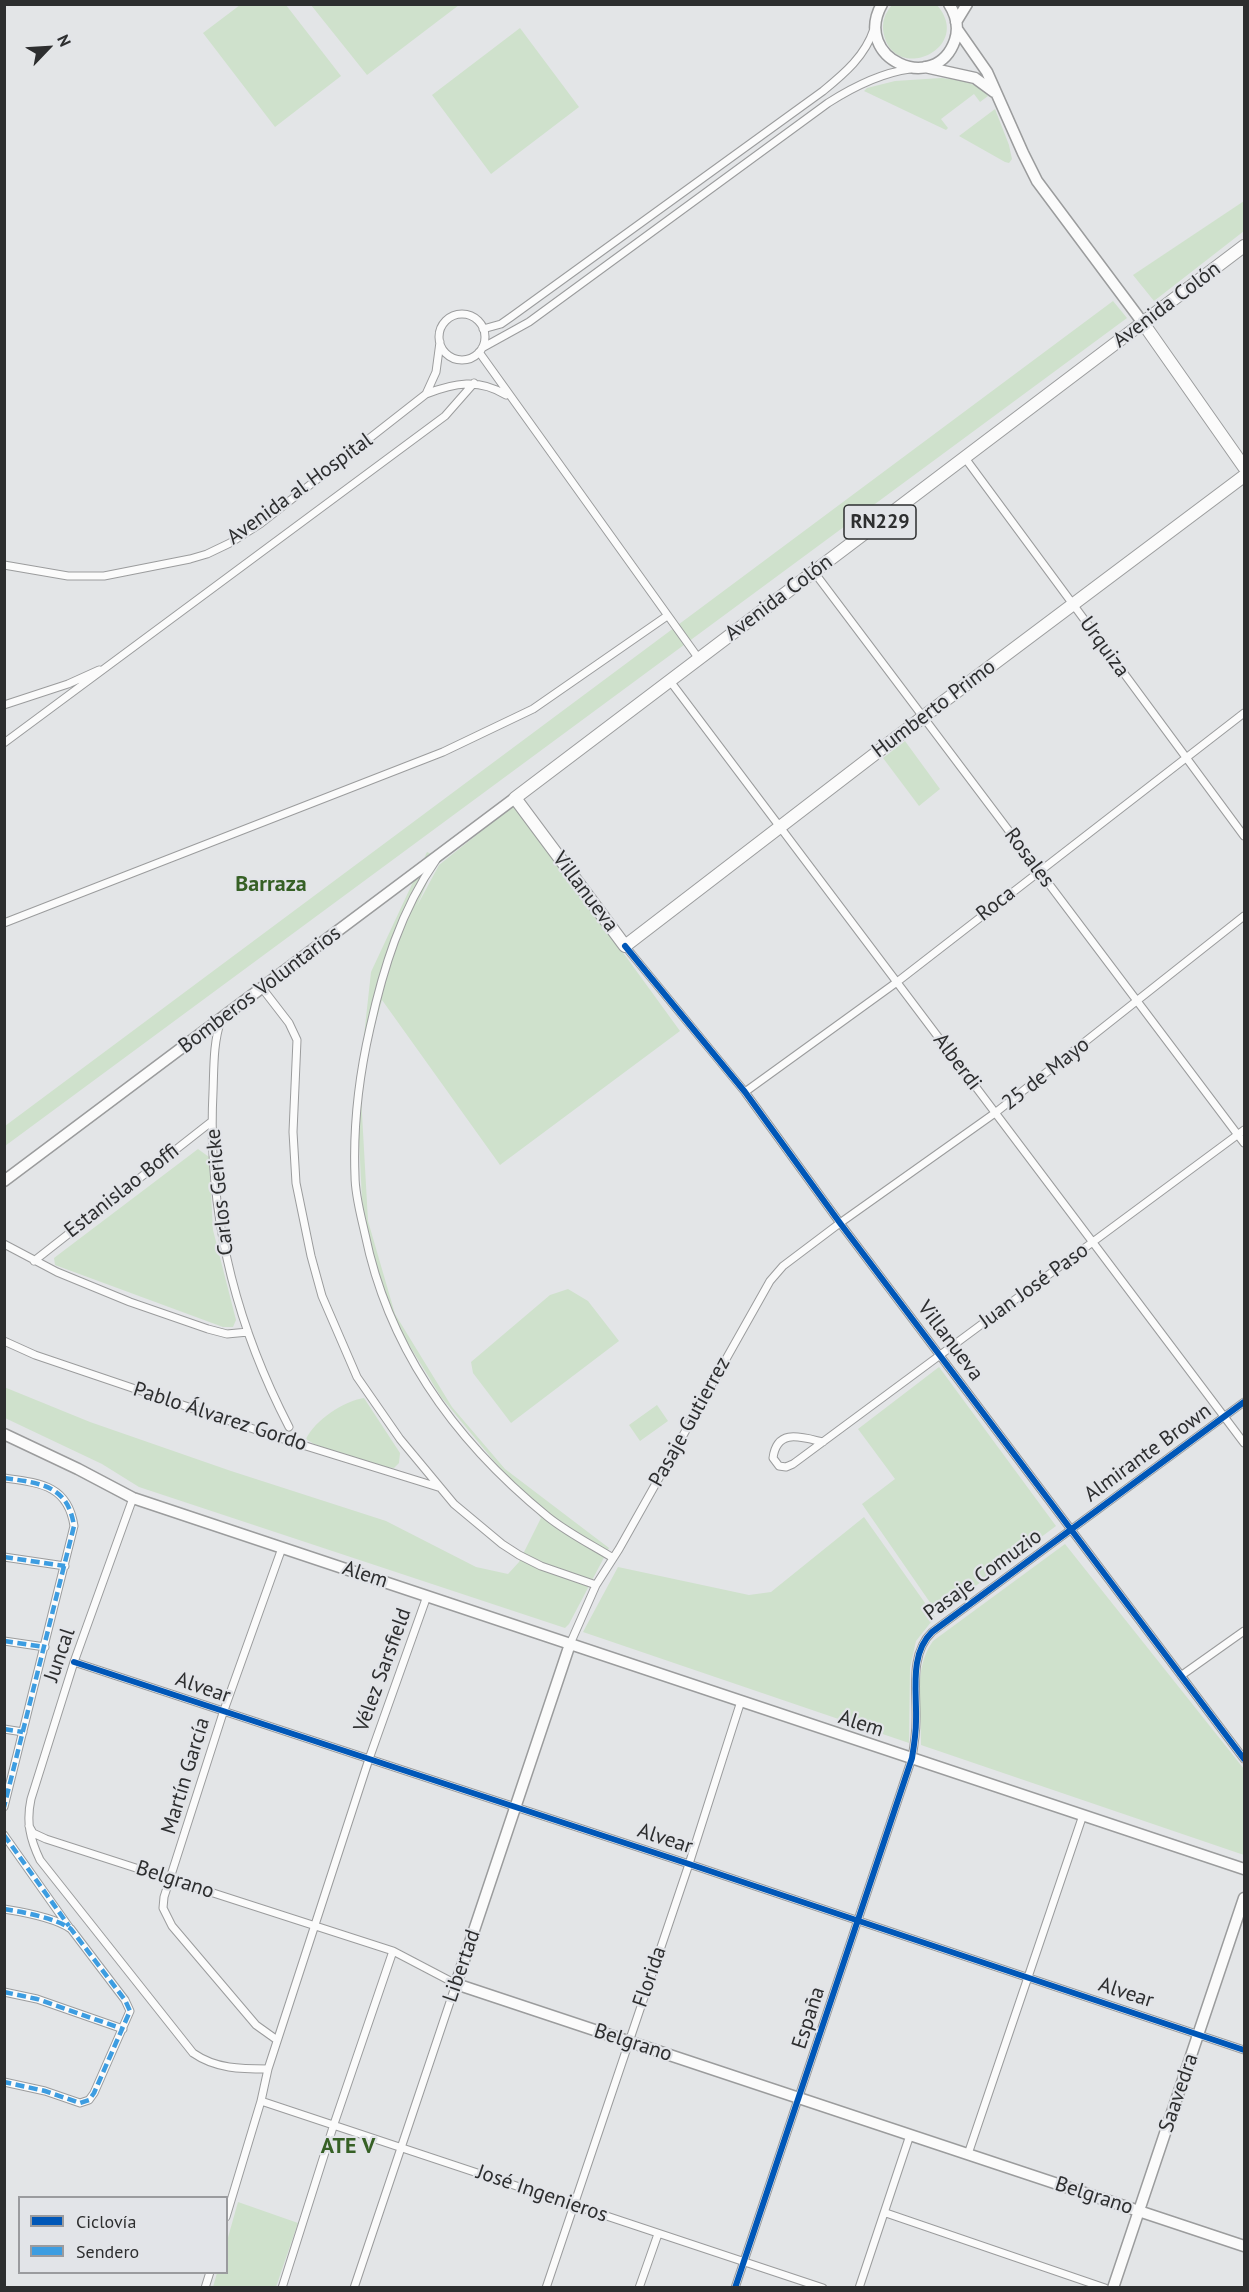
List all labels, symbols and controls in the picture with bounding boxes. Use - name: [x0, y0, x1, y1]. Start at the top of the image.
- north arrow: [18, 18, 78, 78]
- text: N: [53, 31, 76, 49]
- street label: Avenida Colón: [1108, 256, 1226, 354]
- street label: Avenida al Hospital: [222, 428, 378, 550]
- road number: RN229: [844, 505, 916, 539]
- street label: Avenida Colón: [720, 549, 838, 647]
- street label: Urquiza: [1074, 612, 1134, 682]
- street label: Humberto Primo: [867, 654, 1001, 764]
- street label: Rosales: [999, 823, 1059, 893]
- street label: Villanueva: [547, 847, 623, 937]
- district label: Barraza: [235, 872, 307, 898]
- street label: Roca: [971, 881, 1021, 927]
- street label: Bomberos Voluntarios: [174, 921, 346, 1059]
- street label: Alberdi: [928, 1029, 986, 1095]
- street label: 25 de Mayo: [997, 1032, 1095, 1116]
- street label: Carlos Gericke: [201, 1127, 239, 1257]
- street label: Estanislao Boffi: [60, 1138, 184, 1244]
- street label: Juan José Paso: [974, 1238, 1094, 1334]
- street label: Villanueva: [912, 1296, 988, 1386]
- street label: Pasaje Gutierrez: [644, 1353, 736, 1491]
- street label: Pablo Álvarez Gordo: [130, 1377, 310, 1457]
- street label: Almirante Brown: [1080, 1399, 1216, 1507]
- street label: Pasaje Comuzio: [919, 1524, 1047, 1626]
- street label: Alem: [339, 1556, 391, 1594]
- street label: Vélez Sarsfield: [349, 1605, 417, 1735]
- street label: Juncal: [39, 1625, 81, 1685]
- street label: Alvear: [172, 1667, 234, 1709]
- street label: Alem: [835, 1705, 887, 1743]
- street label: Martín García: [156, 1715, 216, 1837]
- street label: Alvear: [634, 1818, 696, 1860]
- street label: Belgrano: [133, 1856, 217, 1904]
- street label: Libertad: [438, 1926, 486, 2006]
- street label: Florida: [628, 1943, 672, 2011]
- street label: Alvear: [1095, 1972, 1157, 2014]
- street label: España: [787, 1984, 831, 2052]
- street label: Belgrano: [591, 2019, 675, 2067]
- street label: Saavedra: [1154, 2050, 1204, 2136]
- district label: ATE V: [321, 2134, 375, 2160]
- street label: José Ingenieros: [473, 2160, 611, 2228]
- street label: Belgrano: [1052, 2172, 1136, 2220]
- legend: [18, 2196, 228, 2274]
- text: Ciclovía: [76, 2210, 136, 2233]
- text: Sendero: [76, 2240, 139, 2263]

